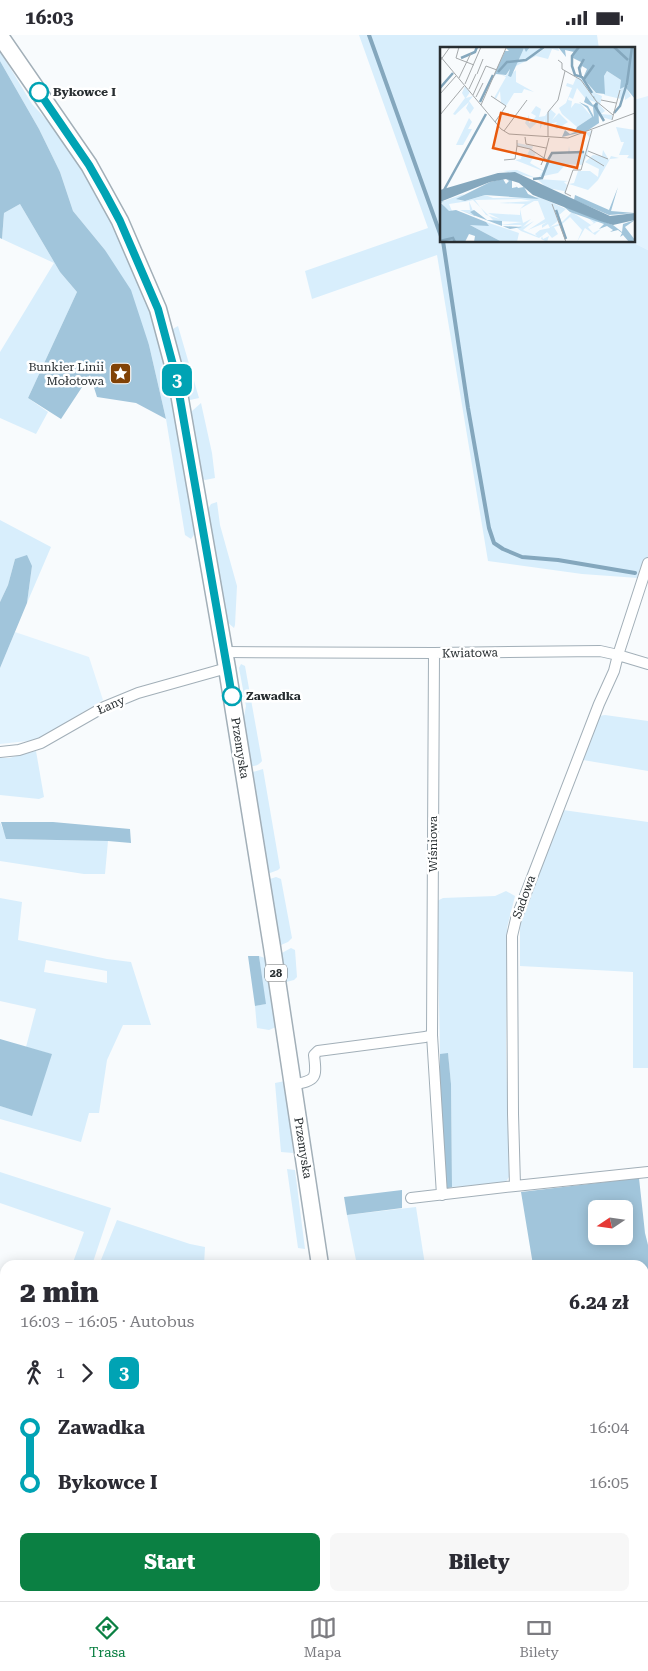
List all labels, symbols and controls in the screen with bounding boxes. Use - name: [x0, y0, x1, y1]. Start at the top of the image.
- text: 16:03: [25, 6, 74, 29]
- inset map: [440, 47, 636, 243]
- marker: Bykowce I: [29, 82, 49, 102]
- place label: Bykowce I: [53, 85, 116, 99]
- place label: Bunkier Linii Mołotowa: [28, 360, 104, 388]
- place icon: Bunkier Linii Mołotowa: [108, 362, 132, 386]
- line badge: 3: [161, 364, 193, 396]
- text: 3: [172, 369, 182, 390]
- street label: Kwiatowa: [442, 646, 499, 660]
- marker: Zawadka: [222, 686, 242, 706]
- place label: Zawadka: [246, 689, 301, 703]
- street label: Łany: [95, 692, 128, 717]
- street label: Przemyska: [228, 716, 252, 780]
- street label: Wiśniowa: [426, 815, 440, 872]
- street label: Sadowa: [510, 873, 538, 921]
- road number: 28: [265, 965, 287, 981]
- street label: Przemyska: [291, 1116, 315, 1180]
- north arrow: [588, 1200, 632, 1245]
- map controls: [588, 1200, 633, 1245]
- text: 2 min: [20, 1276, 99, 1309]
- text: 6.24 zł: [569, 1291, 629, 1314]
- text: 16:03 – 16:05 · Autobus: [20, 1312, 194, 1331]
- icon: walk: [20, 1359, 48, 1387]
- icon: forward: [73, 1359, 101, 1387]
- text: 3: [119, 1362, 129, 1383]
- text: 1: [56, 1363, 65, 1382]
- text: Zawadka: [58, 1416, 145, 1439]
- text: 16:04: [589, 1418, 629, 1437]
- text: Bykowce I: [58, 1471, 158, 1494]
- text: 16:05: [589, 1473, 629, 1492]
- button: Start: [20, 1533, 320, 1591]
- button: Bilety: [330, 1533, 629, 1591]
- tab: Trasa: [89, 1614, 126, 1660]
- tab: Mapa: [304, 1614, 341, 1660]
- tab: Bilety: [519, 1614, 559, 1660]

